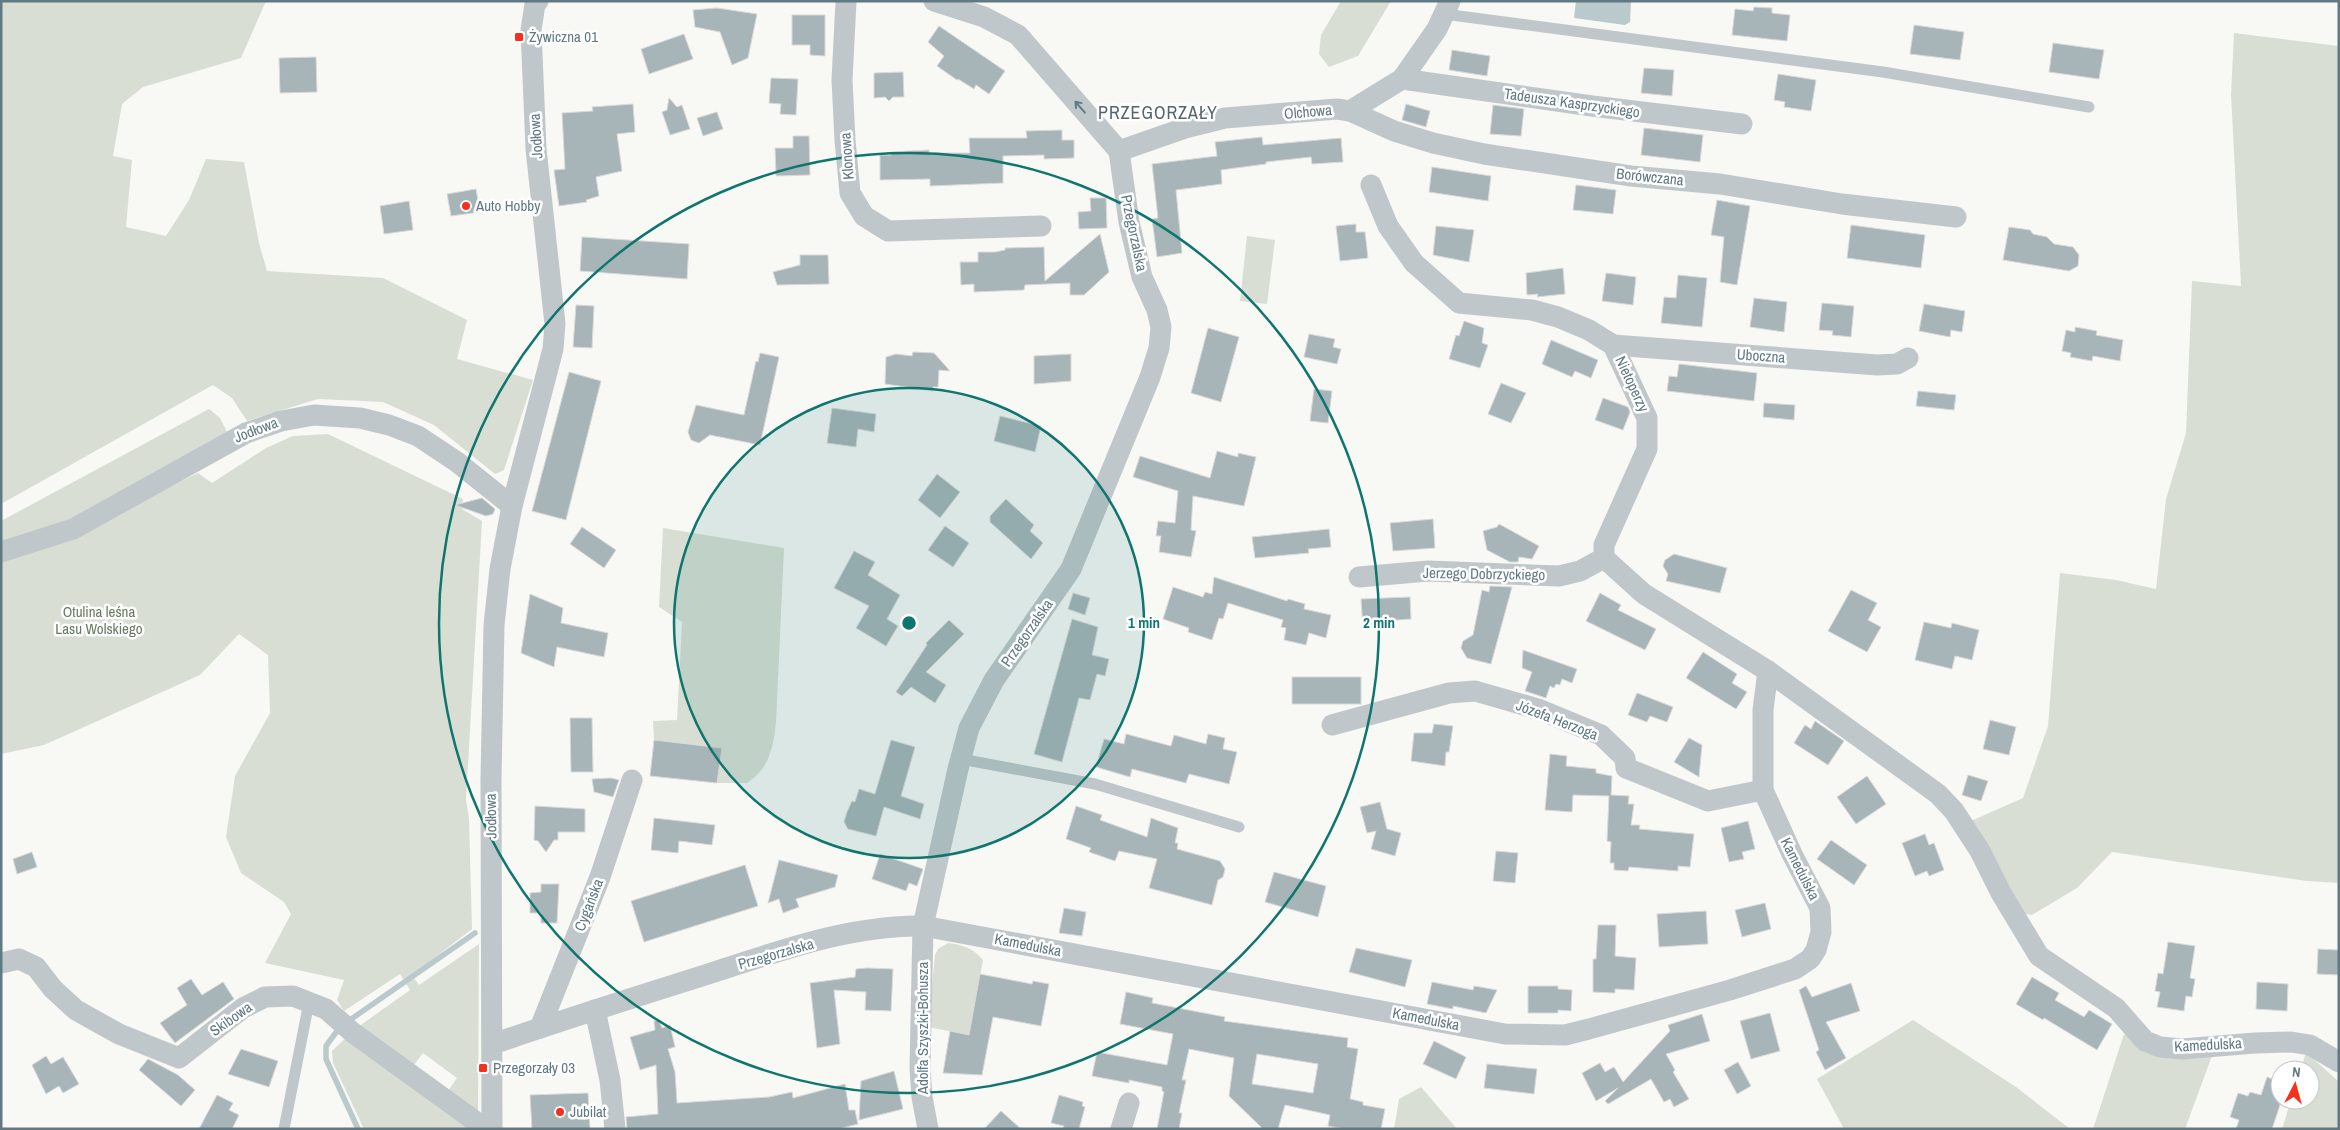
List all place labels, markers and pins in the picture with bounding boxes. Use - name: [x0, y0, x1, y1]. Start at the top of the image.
- place label: Żywiczna 01: [529, 26, 598, 47]
- marker: Żywiczna 01: [513, 31, 525, 43]
- place label: Auto Hobby: [475, 195, 541, 216]
- marker: Auto Hobby: [460, 200, 472, 212]
- centre of rings: [900, 614, 918, 632]
- place label: Przegorzały 03: [493, 1057, 575, 1078]
- marker: Przegorzały 03: [477, 1062, 489, 1074]
- place label: Jubilat: [570, 1101, 607, 1122]
- marker: Jubilat: [554, 1106, 566, 1118]

